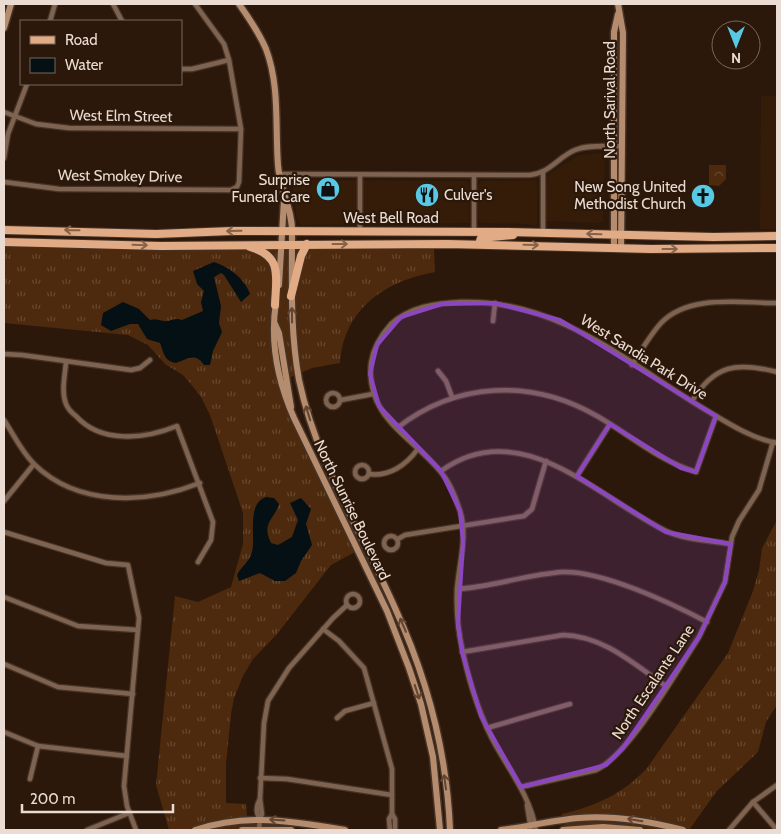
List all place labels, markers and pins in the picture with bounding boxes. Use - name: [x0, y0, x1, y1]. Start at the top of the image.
- place label: Surprise Funeral Care: [231, 171, 310, 206]
- shop icon: Surprise Funeral Care: [315, 176, 341, 202]
- place label: New Song United Methodist Church: [574, 178, 686, 213]
- restaurant icon: Culver's: [414, 182, 440, 208]
- church icon: New Song United Methodist Church: [690, 183, 716, 209]
- place label: Culver's: [444, 186, 493, 204]

